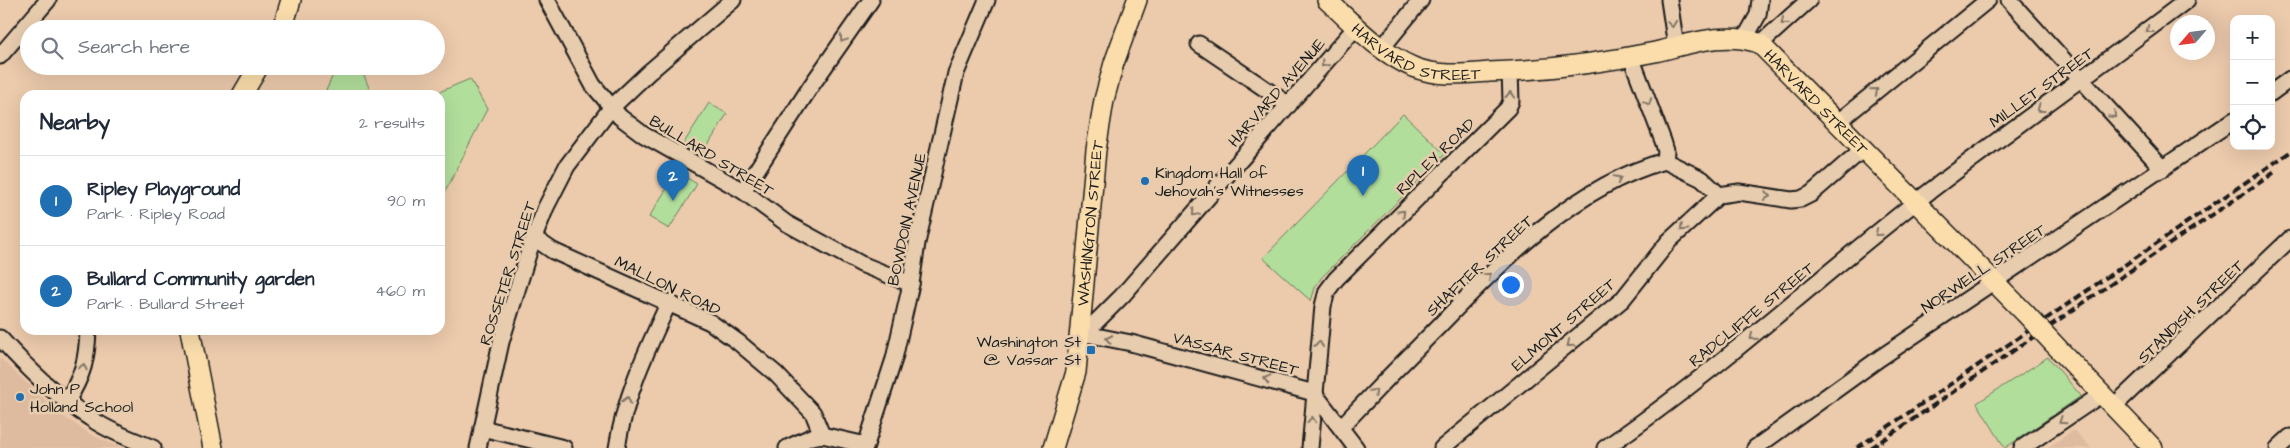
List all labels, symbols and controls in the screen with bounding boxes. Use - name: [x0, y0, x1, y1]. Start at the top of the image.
- north arrow: [2170, 15, 2215, 60]
- map controls: [2230, 15, 2275, 150]
- button: +: [2230, 15, 2275, 60]
- one-way arrow: [1780, 16, 1789, 25]
- street label: HARVARD STREET: [1346, 18, 1482, 86]
- one-way arrow: [1667, 19, 1677, 28]
- search box: [20, 20, 445, 75]
- one-way arrow: [2146, 24, 2155, 32]
- street label: HARVARD AVENUE: [1223, 33, 1331, 152]
- icon: search: [38, 34, 66, 62]
- text: Search here: [78, 34, 190, 61]
- one-way arrow: [839, 34, 849, 43]
- street label: MILLET STREET: [1985, 42, 2098, 133]
- street label: HARVARD STREET: [1759, 44, 1873, 160]
- one-way arrow: [1321, 58, 1330, 67]
- button: −: [2230, 60, 2275, 105]
- one-way arrow: [1870, 88, 1879, 97]
- one-way arrow: [1505, 91, 1516, 99]
- one-way arrow: [1642, 98, 1652, 106]
- one-way arrow: [2037, 103, 2046, 111]
- button: locate: [2230, 105, 2275, 150]
- text: Nearby: [40, 108, 110, 137]
- street label: BULLARD STREET: [645, 110, 778, 202]
- one-way arrow: [2107, 110, 2116, 119]
- text: 2 results: [359, 112, 425, 134]
- street label: RIPLEY ROAD: [1391, 113, 1480, 200]
- street label: WASHINGTON STREET: [1072, 139, 1109, 307]
- street label: BOWDOIN AVENUE: [882, 150, 932, 288]
- pin: 1: [1347, 155, 1379, 196]
- pin: 2: [657, 160, 689, 201]
- place label: Kingdom Hall of Jehovah's Witnesses: [1155, 162, 1304, 202]
- marker: Kingdom Hall of Jehovah's Witnesses: [1139, 175, 1151, 187]
- one-way arrow: [1613, 175, 1622, 185]
- text: Ripley Playground: [87, 176, 240, 203]
- text: 1: [55, 190, 57, 212]
- text: 90 m: [387, 190, 425, 212]
- one-way arrow: [1763, 190, 1771, 200]
- street label: ROSSETER STREET: [474, 199, 542, 348]
- text: Park · Ripley Road: [87, 203, 225, 225]
- one-way arrow: [1191, 208, 1200, 217]
- one-way arrow: [1397, 210, 1406, 219]
- street label: SHAFTER STREET: [1421, 210, 1538, 321]
- street label: NORWELL STREET: [1917, 219, 2050, 319]
- one-way arrow: [1679, 222, 1688, 231]
- one-way arrow: [1875, 227, 1884, 235]
- street label: MALLON ROAD: [611, 251, 724, 321]
- street label: STANDISH STREET: [2133, 255, 2249, 368]
- street label: RADCLIFFE STREET: [1684, 257, 1819, 372]
- text: Bullard Community garden: [87, 266, 315, 293]
- your location: [1498, 272, 1524, 298]
- one-way arrow: [1483, 273, 1492, 282]
- street label: ELMONT STREET: [1507, 273, 1621, 376]
- text: 2: [51, 280, 61, 302]
- text: 460 m: [375, 280, 425, 302]
- text: Park · Bullard Street: [87, 293, 245, 315]
- street label: VASSAR STREET: [1170, 327, 1301, 381]
- place label: Washington St @ Vassar St: [977, 331, 1082, 371]
- one-way arrow: [1750, 331, 1759, 339]
- one-way arrow: [1105, 334, 1114, 345]
- one-way arrow: [1567, 338, 1576, 346]
- one-way arrow: [1313, 340, 1324, 348]
- marker: Washington St @ Vassar St: [1085, 344, 1097, 356]
- one-way arrow: [77, 363, 88, 372]
- one-way arrow: [1262, 374, 1271, 385]
- place label: John P Holland School: [30, 378, 133, 418]
- one-way arrow: [1368, 388, 1377, 397]
- marker: John P Holland School: [14, 391, 26, 403]
- one-way arrow: [622, 397, 632, 405]
- one-way arrow: [2059, 415, 2068, 424]
- one-way arrow: [1306, 416, 1317, 424]

